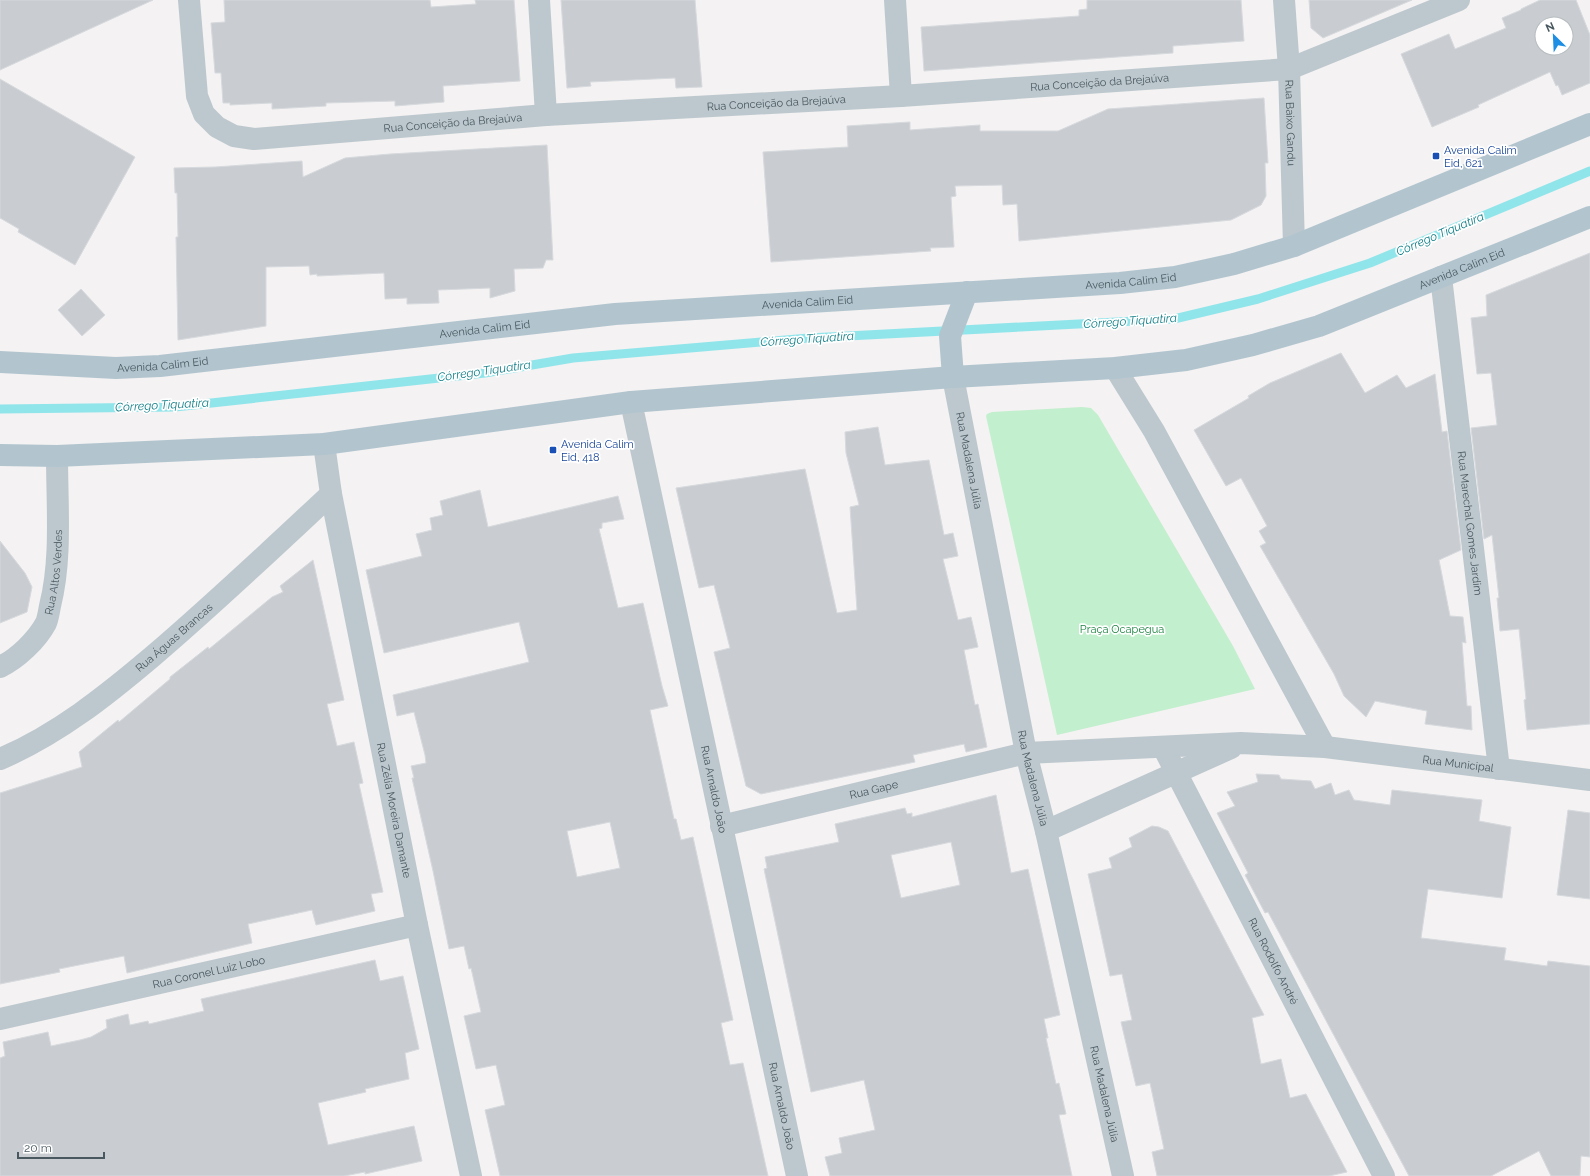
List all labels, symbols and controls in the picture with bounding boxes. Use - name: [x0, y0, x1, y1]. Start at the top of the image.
- north arrow: [1534, 16, 1574, 56]
- text: N: [1544, 20, 1557, 35]
- street label: Rua Conceição da Brejaúva: [1030, 71, 1169, 93]
- street label: Rua Baixo Gandu: [1283, 79, 1298, 166]
- street label: Rua Conceição da Brejaúva: [706, 92, 846, 113]
- street label: Rua Conceição da Brejaúva: [383, 110, 523, 135]
- place label: Avenida Calim Eid, 621: [1444, 144, 1517, 170]
- marker: Avenida Calim Eid, 621: [1431, 151, 1441, 161]
- water label: Córrego Tiquatira: [1394, 209, 1486, 259]
- street label: Avenida Calim Eid: [1417, 245, 1507, 292]
- street label: Avenida Calim Eid: [1085, 270, 1177, 292]
- street label: Avenida Calim Eid: [761, 293, 854, 311]
- water label: Córrego Tiquatira: [1083, 311, 1177, 331]
- street label: Avenida Calim Eid: [438, 317, 531, 341]
- water label: Córrego Tiquatira: [760, 329, 854, 349]
- street label: Avenida Calim Eid: [117, 354, 209, 374]
- water label: Córrego Tiquatira: [437, 358, 531, 384]
- water label: Córrego Tiquatira: [115, 396, 209, 414]
- street label: Rua Madalena Júlia: [953, 411, 985, 510]
- place label: Avenida Calim Eid, 418: [561, 438, 634, 464]
- marker: Avenida Calim Eid, 418: [548, 445, 558, 455]
- street label: Rua Marechal Gomes Jardim: [1455, 450, 1485, 596]
- street label: Rua Altos Verdes: [42, 530, 65, 616]
- street label: Rua Águas Brancas: [133, 601, 215, 674]
- park label: Praça Ocapegua: [1080, 623, 1164, 636]
- street label: Rua Madalena Júlia: [1015, 729, 1051, 827]
- street label: Rua Zélia Moreira Damante: [374, 742, 414, 880]
- street label: Rua Arnaldo João: [698, 744, 730, 835]
- street label: Rua Municipal: [1422, 753, 1494, 774]
- street label: Rua Gape: [848, 777, 900, 802]
- street label: Rua Rodolfo André: [1246, 916, 1301, 1007]
- street label: Rua Coronel Luiz Lobo: [151, 953, 267, 991]
- street label: Rua Madalena Júlia: [1088, 1044, 1122, 1143]
- street label: Rua Arnaldo João: [766, 1061, 798, 1151]
- scale bar: [18, 1134, 104, 1160]
- text: 20 m: [24, 1141, 52, 1155]

